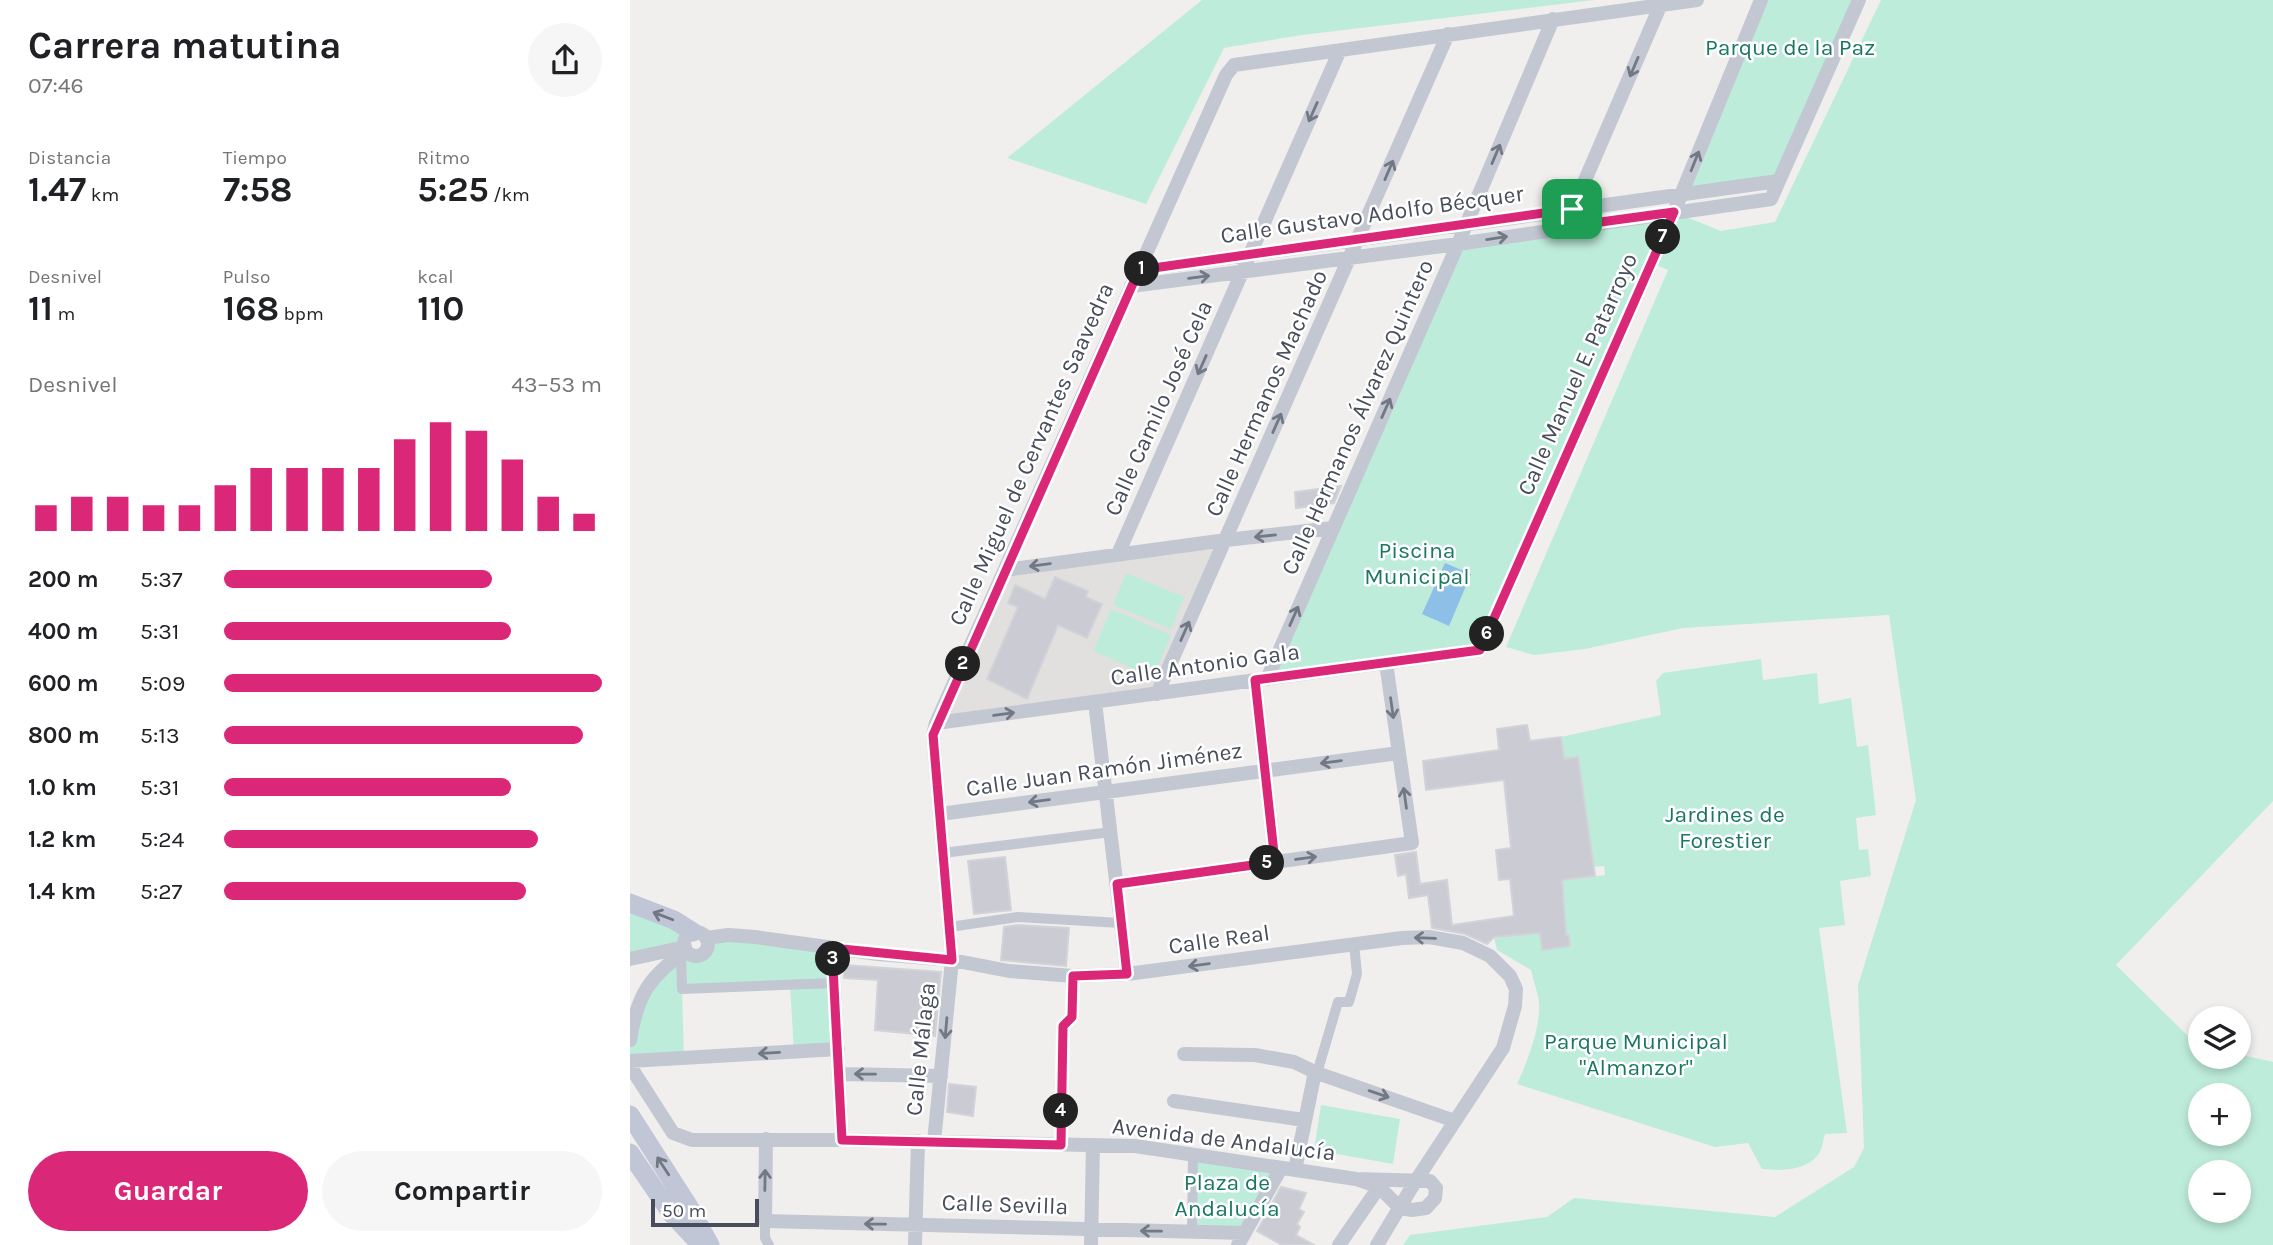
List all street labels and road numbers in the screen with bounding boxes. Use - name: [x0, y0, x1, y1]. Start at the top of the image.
- street label: Calle Gustavo Adolfo Bécquer: [1219, 180, 1526, 249]
- street label: Calle Manuel E. Patarroyo: [1512, 249, 1643, 499]
- street label: Calle Hermanos Álvarez Quintero: [1276, 256, 1439, 579]
- street label: Calle Hermanos Machado: [1200, 266, 1333, 521]
- street label: Calle Miguel de Cervantes Saavedra: [943, 279, 1120, 630]
- street label: Calle Camilo José Cela: [1099, 296, 1218, 520]
- street label: Calle Antonio Gala: [1109, 638, 1301, 691]
- street label: Calle Juan Ramón Jiménez: [964, 737, 1244, 802]
- street label: Calle Real: [1167, 919, 1271, 960]
- street label: Calle Málaga: [900, 981, 941, 1117]
- street label: Avenida de Andalucía: [1111, 1112, 1337, 1167]
- street label: Calle Sevilla: [941, 1189, 1069, 1220]

